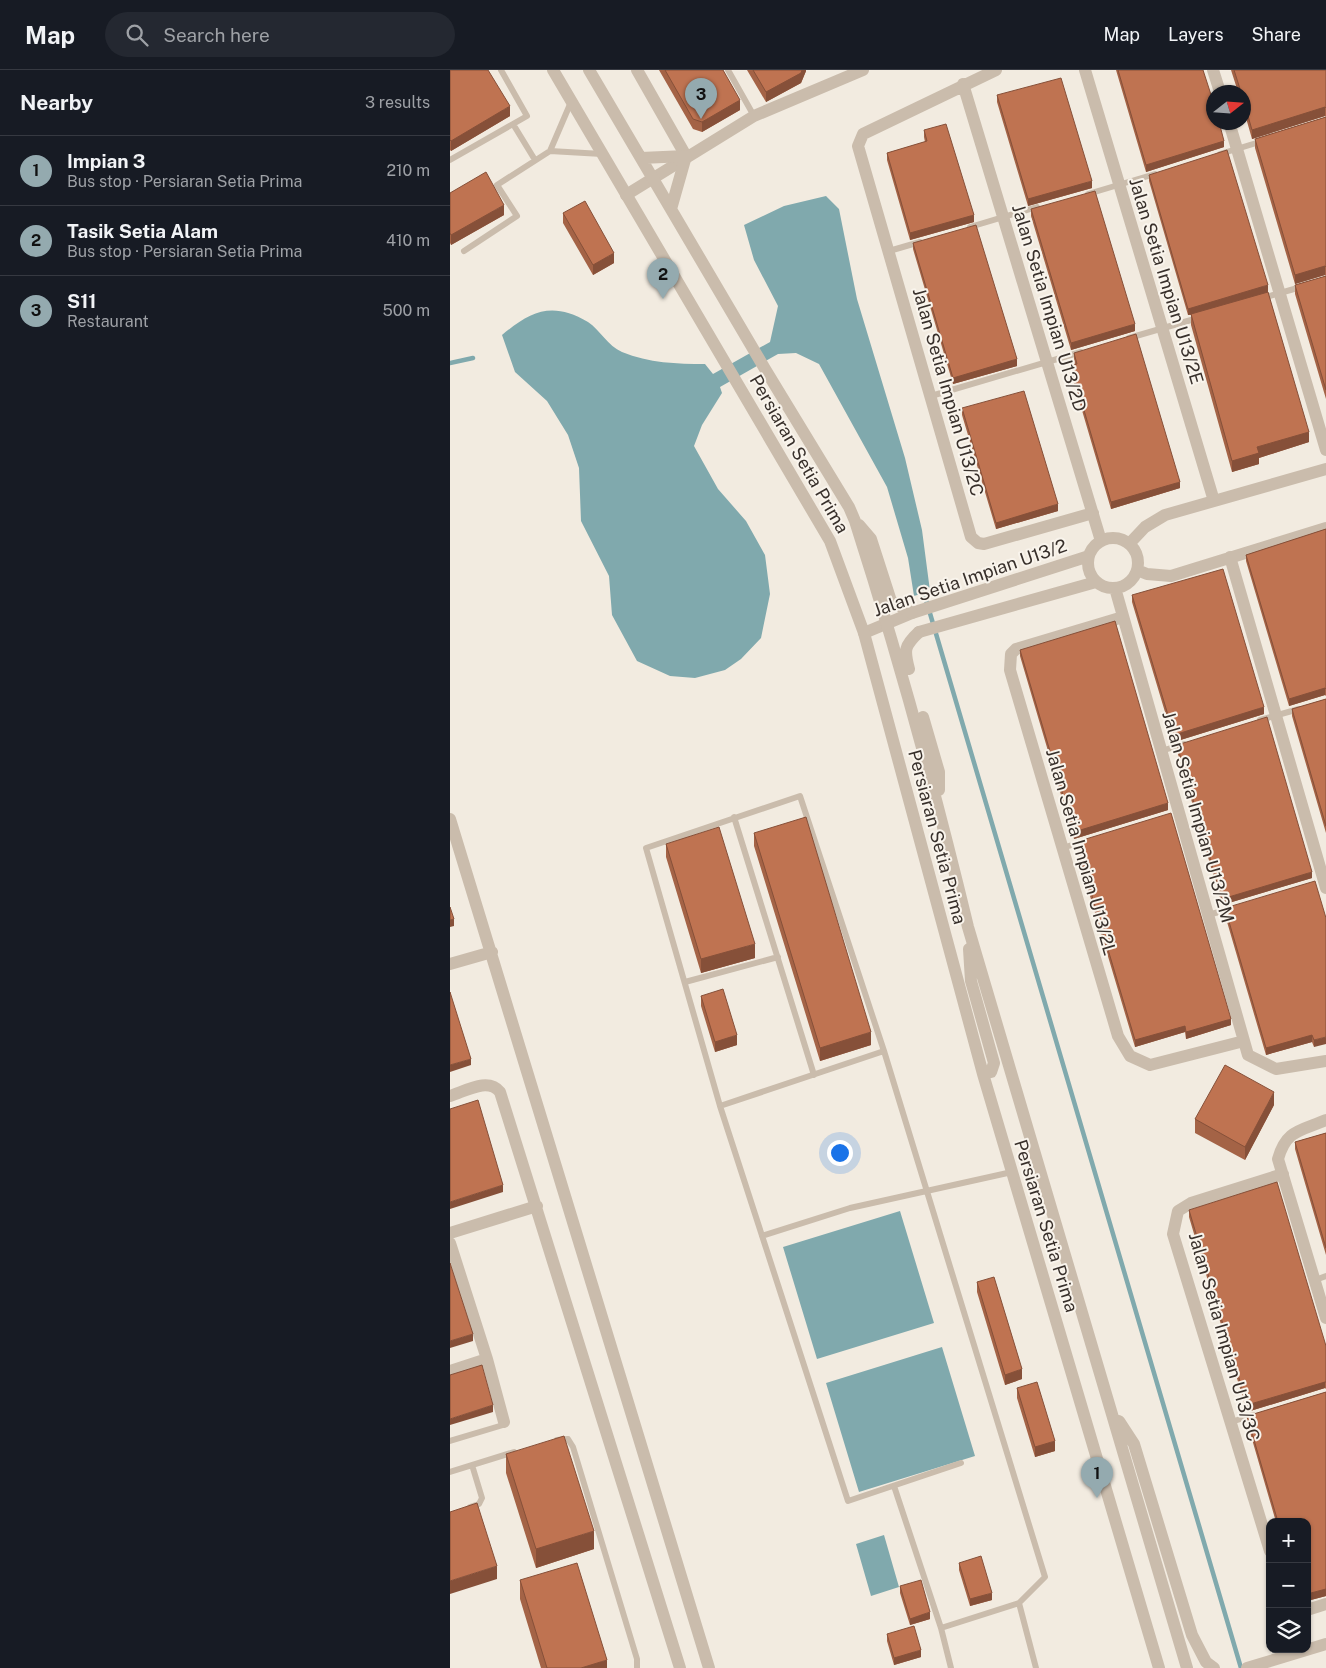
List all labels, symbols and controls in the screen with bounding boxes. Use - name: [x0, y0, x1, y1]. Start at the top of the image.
- search box: [105, 12, 455, 57]
- text: Map: [25, 21, 75, 49]
- icon: search: [123, 21, 151, 49]
- text: Search here: [163, 24, 270, 46]
- text: Map: [1104, 24, 1140, 45]
- text: Layers: [1168, 24, 1224, 45]
- text: Share: [1252, 24, 1301, 45]
- pin: 3: [685, 78, 717, 119]
- north arrow: [1206, 85, 1251, 130]
- text: Nearby: [20, 90, 93, 115]
- text: 3 results: [365, 93, 430, 112]
- text: Impian 3: [67, 150, 145, 172]
- text: 1: [33, 161, 39, 180]
- text: 210 m: [386, 161, 430, 180]
- text: Bus stop · Persiaran Setia Prima: [67, 172, 302, 191]
- street label: Jalan Setia Impian U13/2E: [1125, 175, 1208, 387]
- street label: Jalan Setia Impian U13/2D: [1008, 202, 1091, 414]
- text: Tasik Setia Alam: [67, 220, 218, 242]
- text: 2: [31, 231, 41, 250]
- text: 410 m: [386, 231, 430, 250]
- text: Bus stop · Persiaran Setia Prima: [67, 242, 302, 261]
- pin: 2: [647, 258, 679, 299]
- street label: Jalan Setia Impian U13/2C: [909, 285, 988, 499]
- text: S11: [67, 290, 96, 312]
- text: 3: [31, 301, 41, 320]
- text: 500 m: [383, 301, 430, 320]
- text: Restaurant: [67, 312, 149, 331]
- street label: Persiaran Setia Prima: [745, 371, 853, 537]
- street label: Jalan Setia Impian U13/2: [870, 534, 1069, 621]
- street label: Jalan Setia Impian U13/2M: [1158, 708, 1239, 925]
- street label: Jalan Setia Impian U13/2L: [1042, 746, 1121, 958]
- street label: Persiaran Setia Prima: [904, 747, 971, 926]
- street label: Persiaran Setia Prima: [1010, 1137, 1083, 1315]
- your location: [827, 1140, 853, 1166]
- street label: Jalan Setia Impian U13/3C: [1185, 1230, 1264, 1444]
- pin: 1: [1081, 1457, 1113, 1498]
- map controls: [1266, 1518, 1311, 1653]
- button: +: [1266, 1518, 1311, 1563]
- button: −: [1266, 1563, 1311, 1608]
- button: layers: [1266, 1608, 1311, 1653]

